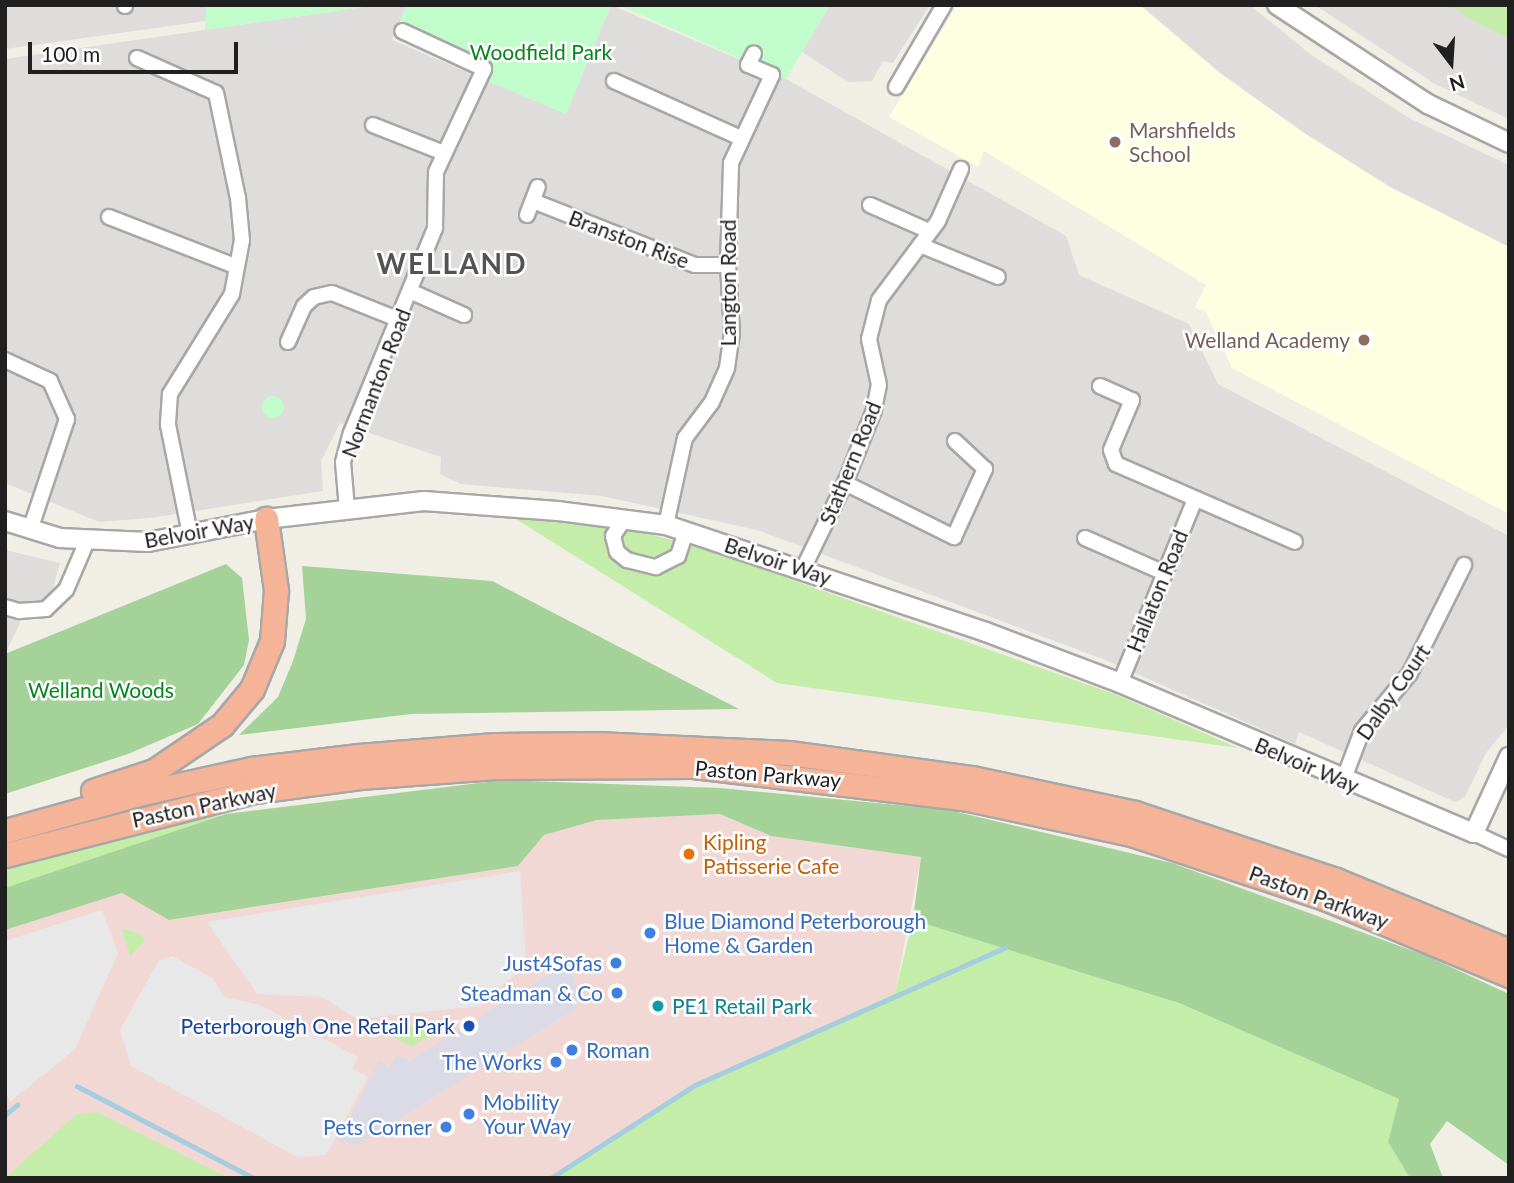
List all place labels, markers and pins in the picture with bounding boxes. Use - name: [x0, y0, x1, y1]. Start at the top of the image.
- place label: Marshfields School: [1129, 117, 1236, 167]
- marker: Marshfields School: [1107, 134, 1123, 150]
- place label: Welland Academy: [1184, 327, 1350, 353]
- marker: Welland Academy: [1356, 332, 1372, 348]
- place label: Kipling Patisserie Cafe: [703, 829, 839, 879]
- marker: Kipling Patisserie Cafe: [681, 846, 697, 862]
- place label: Blue Diamond Peterborough Home & Garden: [664, 908, 926, 958]
- marker: Blue Diamond Peterborough Home & Garden: [642, 925, 658, 941]
- place label: Just4Sofas: [503, 950, 602, 976]
- marker: Just4Sofas: [608, 955, 624, 971]
- place label: Steadman & Co: [460, 980, 603, 1006]
- marker: Steadman & Co: [609, 985, 625, 1001]
- place label: PE1 Retail Park: [672, 993, 812, 1019]
- marker: PE1 Retail Park: [650, 998, 666, 1014]
- place label: Peterborough One Retail Park: [181, 1013, 455, 1039]
- marker: Peterborough One Retail Park: [461, 1018, 477, 1034]
- place label: Roman: [586, 1037, 650, 1063]
- marker: Roman: [564, 1042, 580, 1058]
- place label: The Works: [442, 1049, 542, 1075]
- marker: The Works: [548, 1054, 564, 1070]
- place label: Mobility Your Way: [483, 1089, 572, 1139]
- marker: Mobility Your Way: [461, 1106, 477, 1122]
- place label: Pets Corner: [323, 1114, 432, 1140]
- marker: Pets Corner: [438, 1119, 454, 1135]

